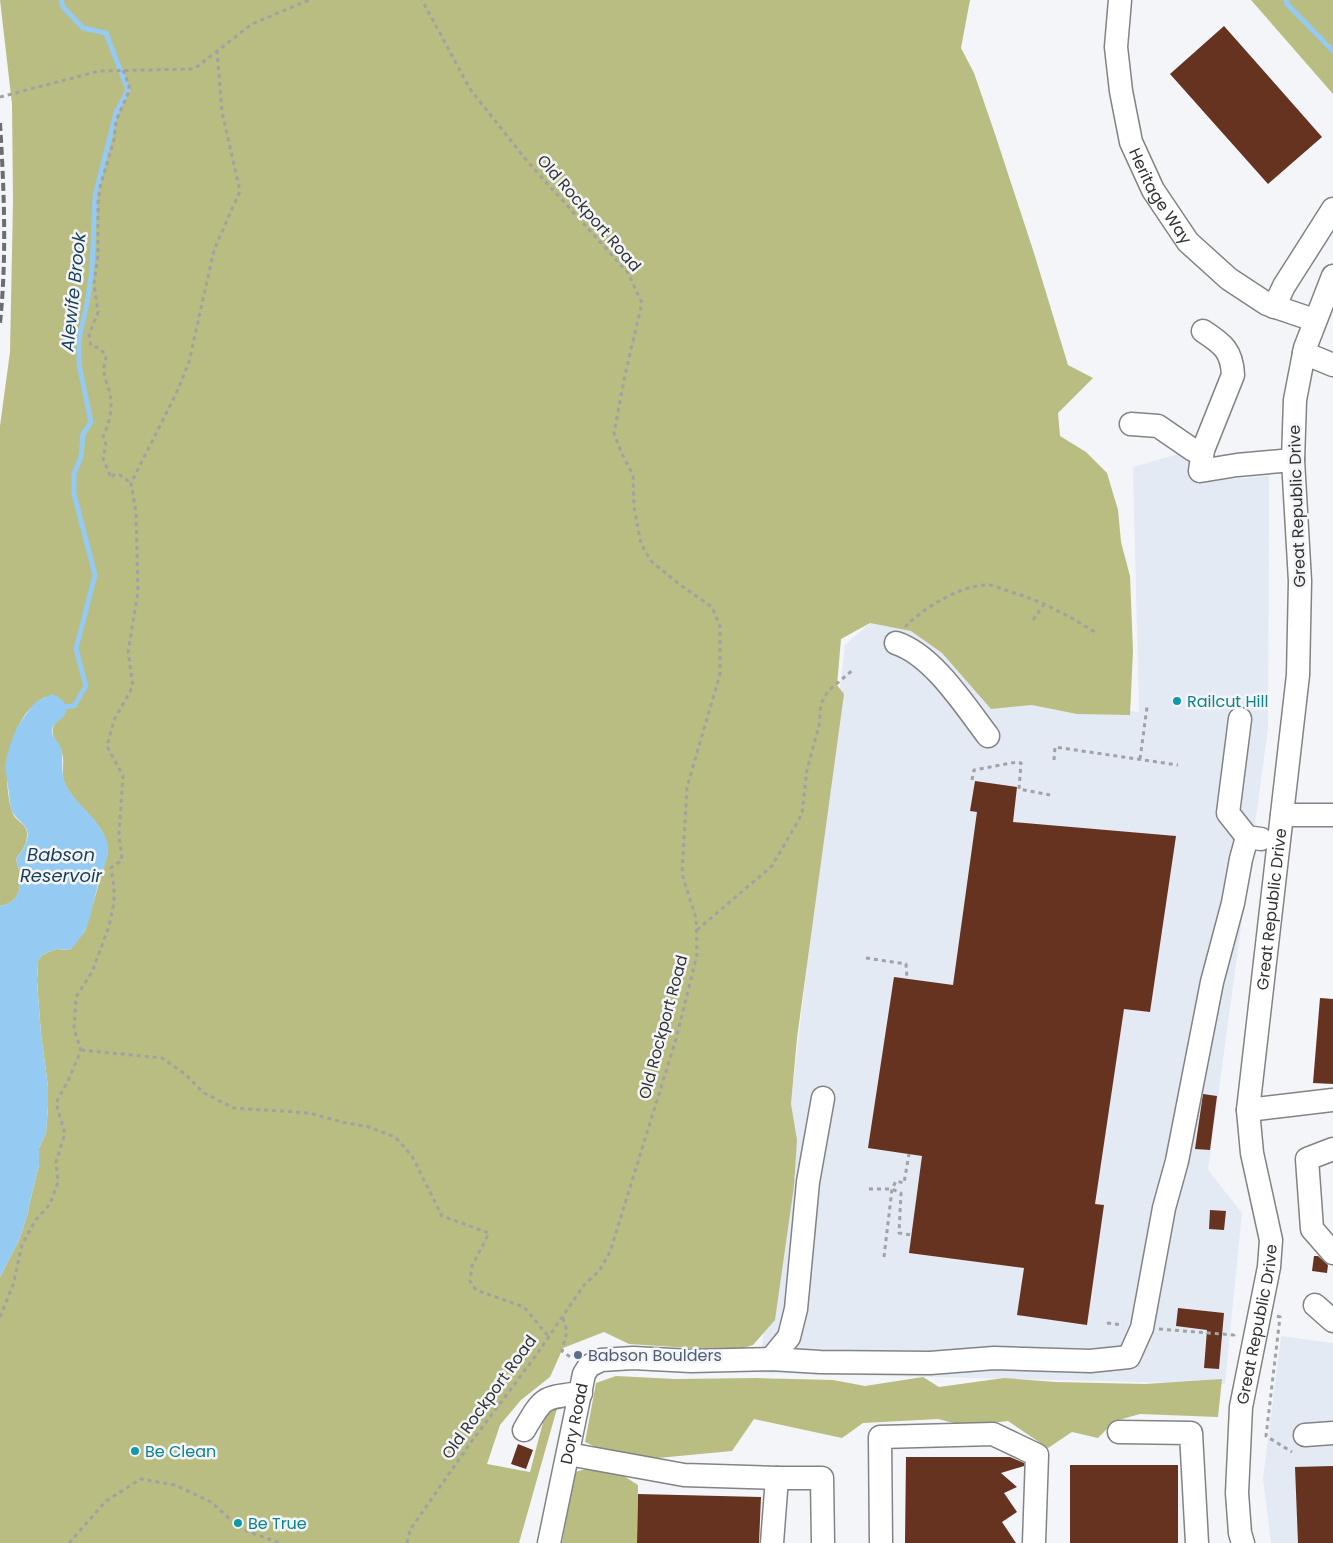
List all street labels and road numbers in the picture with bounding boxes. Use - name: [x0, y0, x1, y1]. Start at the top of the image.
- street label: Heritage Way: [1124, 144, 1198, 249]
- street label: Old Rockport Road: [532, 150, 646, 276]
- street label: Great Republic Drive: [1283, 424, 1311, 588]
- street label: Great Republic Drive: [1250, 827, 1292, 991]
- street label: Old Rockport Road: [633, 952, 693, 1102]
- street label: Great Republic Drive: [1230, 1243, 1282, 1406]
- street label: Old Rockport Road: [436, 1330, 542, 1464]
- street label: Dory Road: [554, 1381, 593, 1466]

